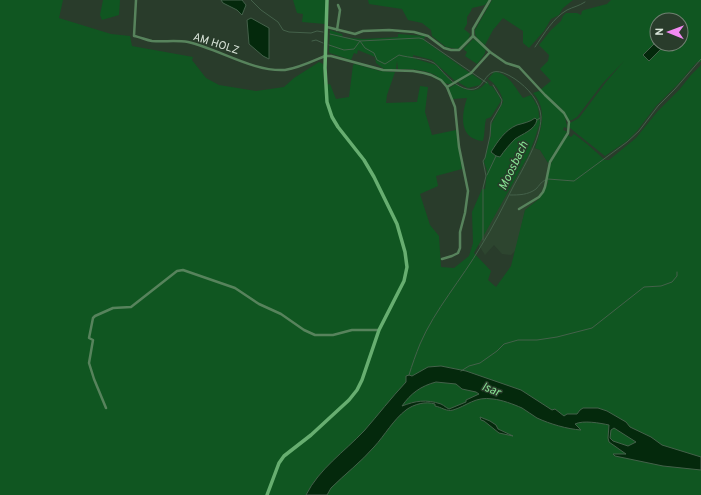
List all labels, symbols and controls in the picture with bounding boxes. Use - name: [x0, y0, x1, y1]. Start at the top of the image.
- north arrow: [649, 12, 689, 52]
- text: N: [653, 28, 667, 36]
- street label: AM HOLZ: [191, 30, 241, 58]
- water label: Moosbach: [495, 139, 533, 193]
- water label: Isar: [479, 379, 504, 402]

